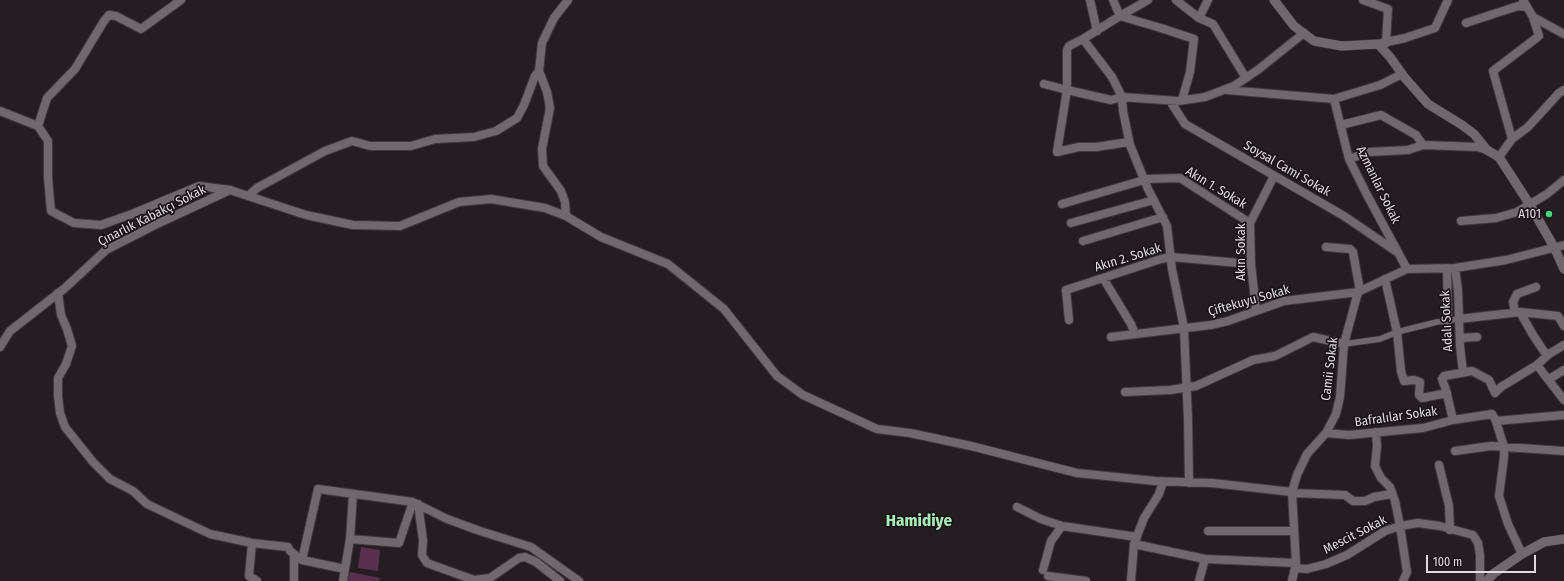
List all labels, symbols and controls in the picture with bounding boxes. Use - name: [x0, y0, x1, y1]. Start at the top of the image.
- street label: Soysal Cami Sokak: [1241, 138, 1333, 200]
- street label: Azmanlar Sokak: [1353, 144, 1403, 226]
- street label: Akın 1. Sokak: [1183, 164, 1249, 212]
- street label: Çınarlık Kabakçı Sokak: [95, 182, 209, 250]
- place label: A101: [1518, 206, 1541, 222]
- marker: A101: [1544, 209, 1554, 219]
- street label: Akın Sokak: [1233, 223, 1249, 281]
- street label: Akın 2. Sokak: [1093, 240, 1163, 276]
- street label: Çiftekuyu Sokak: [1206, 282, 1292, 320]
- street label: Adalı Sokak: [1438, 290, 1456, 352]
- street label: Camii Sokak: [1318, 336, 1342, 402]
- street label: Bafralılar Sokak: [1354, 403, 1438, 431]
- district label: Hamidiye: [886, 511, 952, 531]
- street label: Mescit Sokak: [1321, 512, 1389, 558]
- scale bar: [1428, 547, 1538, 573]
- text: 100 m: [1433, 555, 1462, 569]

